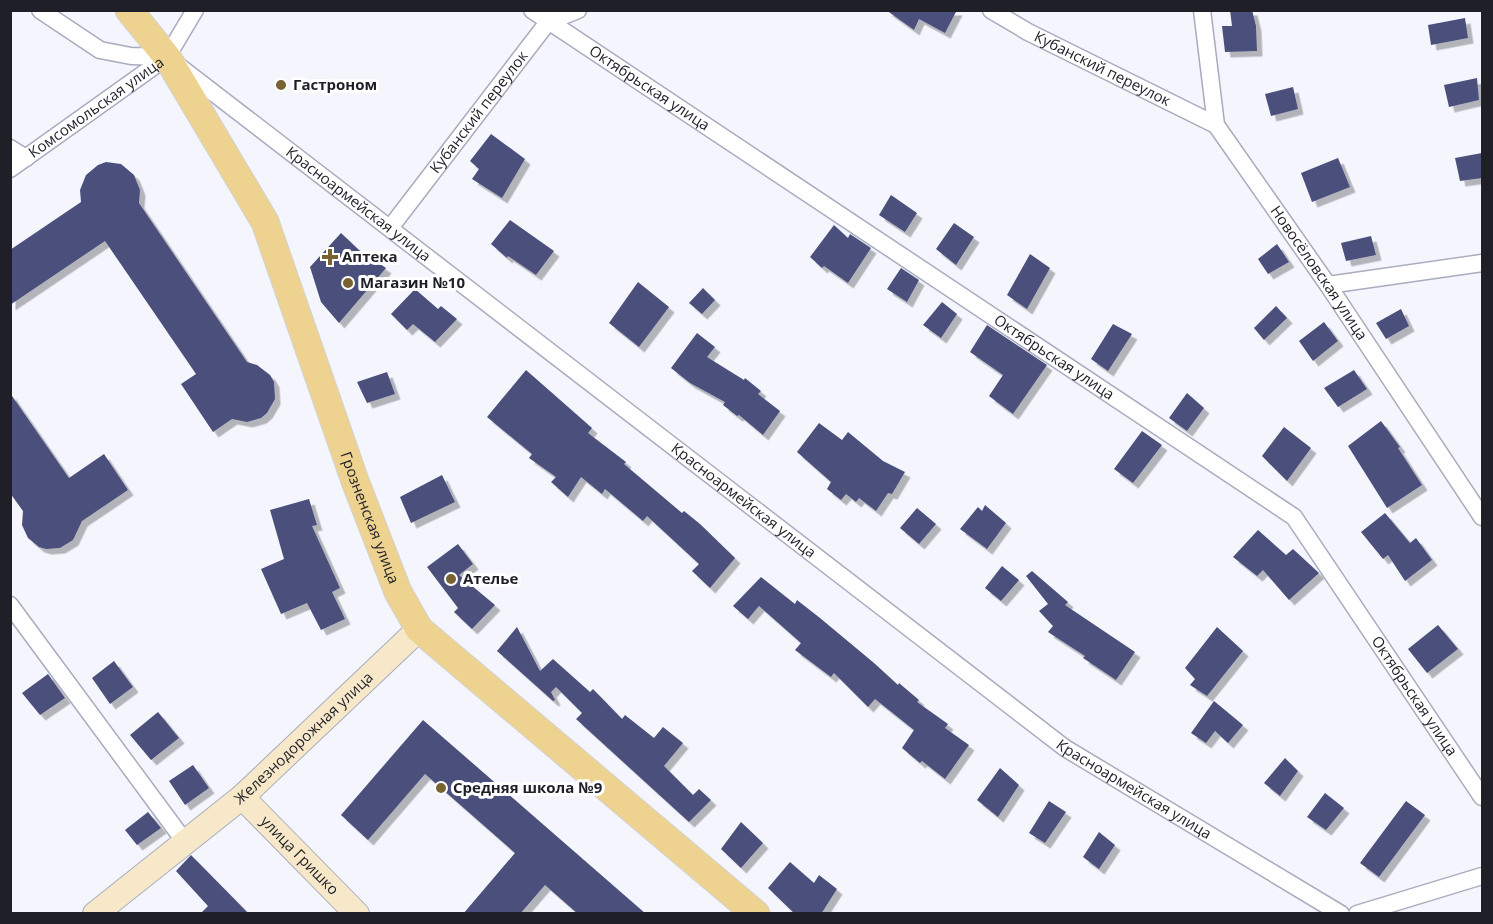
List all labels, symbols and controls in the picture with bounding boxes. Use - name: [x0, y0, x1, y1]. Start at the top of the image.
- street label: Кубанский переулок: [1031, 26, 1175, 110]
- street label: Октябрьская улица: [586, 40, 714, 135]
- street label: Кубанский переулок: [425, 46, 532, 177]
- street label: Комсомольская улица: [24, 51, 167, 162]
- place label: Гастроном: [293, 74, 377, 94]
- marker: Гастроном: [274, 78, 288, 92]
- street label: Красноармейская улица: [282, 141, 435, 266]
- street label: Новосёловская улица: [1266, 201, 1373, 343]
- place label: Аптека: [342, 246, 398, 266]
- marker: Аптека: [323, 250, 337, 264]
- place label: Магазин №10: [360, 272, 465, 292]
- marker: Магазин №10: [341, 276, 355, 290]
- street label: Октябрьская улица: [990, 309, 1119, 404]
- street label: Красноармейская улица: [667, 438, 821, 562]
- street label: Грозненская улица: [337, 449, 405, 586]
- place label: Ателье: [463, 568, 518, 588]
- marker: Ателье: [444, 572, 458, 586]
- street label: Октябрьская улица: [1368, 632, 1463, 760]
- street label: Железнодорожная улица: [230, 667, 377, 808]
- street label: Красноармейская улица: [1053, 734, 1216, 843]
- place label: Средняя школа №9: [453, 777, 603, 797]
- marker: Средняя школа №9: [434, 781, 448, 795]
- street label: улица Гришко: [257, 811, 344, 899]

